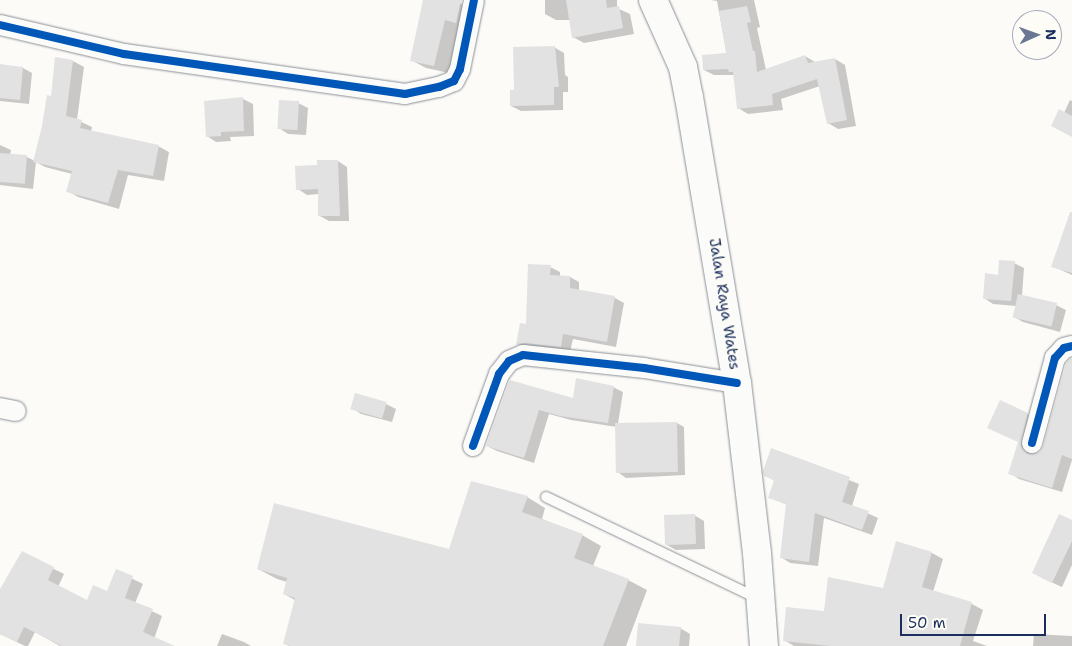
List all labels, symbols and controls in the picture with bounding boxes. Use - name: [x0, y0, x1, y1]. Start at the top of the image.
- north arrow: [1012, 10, 1062, 60]
- text: N: [1042, 29, 1060, 40]
- street label: Jalan Raya Wates: [705, 237, 743, 371]
- scale bar: [902, 604, 1048, 636]
- text: 50 m: [908, 613, 946, 633]

